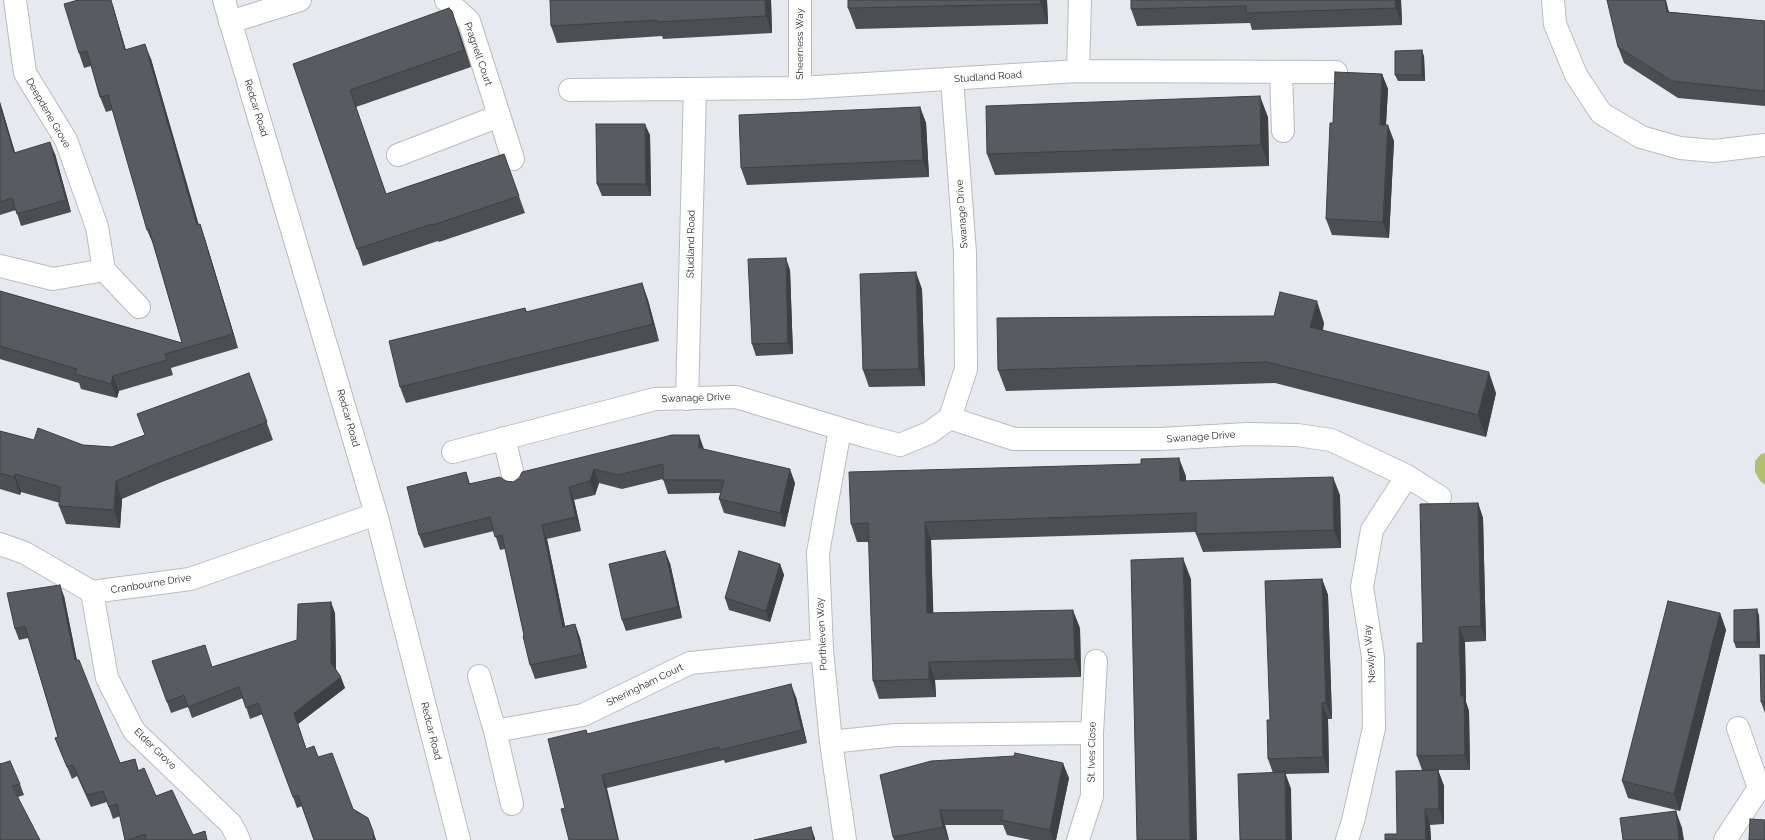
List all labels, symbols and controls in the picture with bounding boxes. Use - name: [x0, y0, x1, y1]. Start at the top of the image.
- street label: Sheerness Way: [794, 8, 806, 80]
- street label: Pragnell Court: [461, 21, 495, 87]
- street label: Studland Road: [954, 69, 1022, 85]
- street label: Deepdene Grove: [23, 76, 73, 150]
- street label: Redcar Road: [242, 78, 270, 138]
- street label: Swanage Drive: [954, 179, 970, 249]
- street label: Studland Road: [684, 210, 698, 278]
- street label: Redcar Road: [334, 388, 362, 448]
- street label: Swanage Drive: [661, 391, 731, 405]
- street label: Swanage Drive: [1166, 429, 1236, 445]
- street label: Cranbourne Drive: [110, 572, 192, 596]
- street label: Porthleven Way: [814, 597, 830, 671]
- street label: Newlyn Way: [1361, 624, 1379, 684]
- street label: Sheringham Court: [605, 661, 685, 709]
- street label: Redcar Road: [418, 701, 444, 761]
- street label: St. Ives Close: [1085, 721, 1099, 783]
- street label: Elder Grove: [131, 726, 179, 772]

